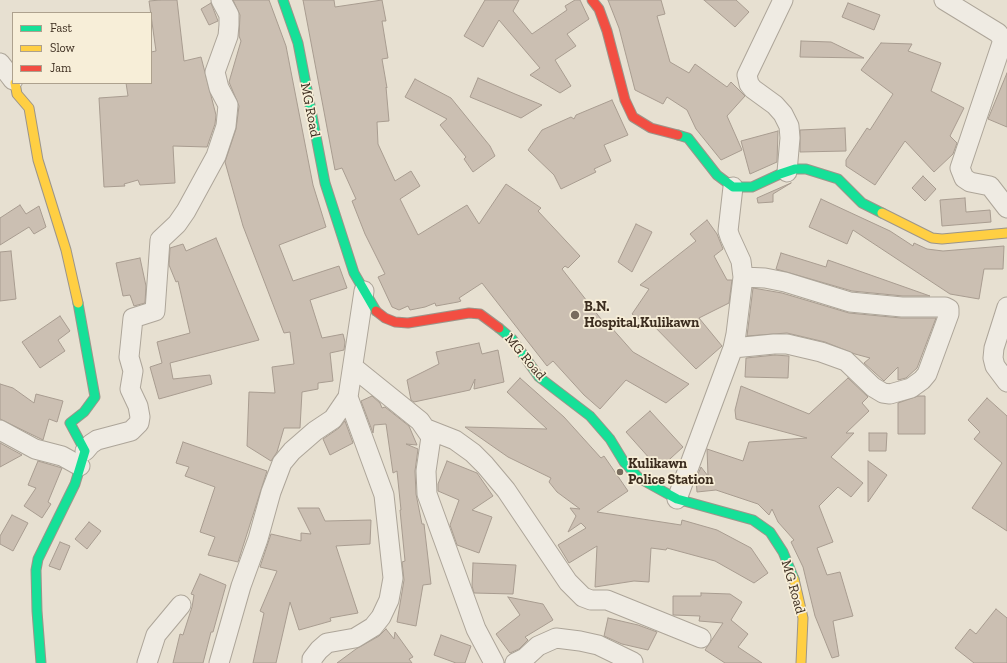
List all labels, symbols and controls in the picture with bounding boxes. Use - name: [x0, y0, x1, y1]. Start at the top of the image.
- legend: [12, 12, 152, 84]
- text: Fast: [50, 21, 72, 35]
- text: Slow: [50, 41, 75, 55]
- text: Jam: [50, 61, 71, 75]
- street label: MG Road: [296, 81, 324, 139]
- place label: B.N. Hospital,Kulikawn: [584, 299, 699, 332]
- marker: B.N. Hospital,Kulikawn: [569, 309, 581, 321]
- street label: MG Road: [501, 330, 549, 384]
- place label: Kulikawn Police Station: [628, 456, 713, 488]
- marker: Kulikawn Police Station: [615, 467, 625, 477]
- street label: MG Road: [777, 558, 809, 616]

